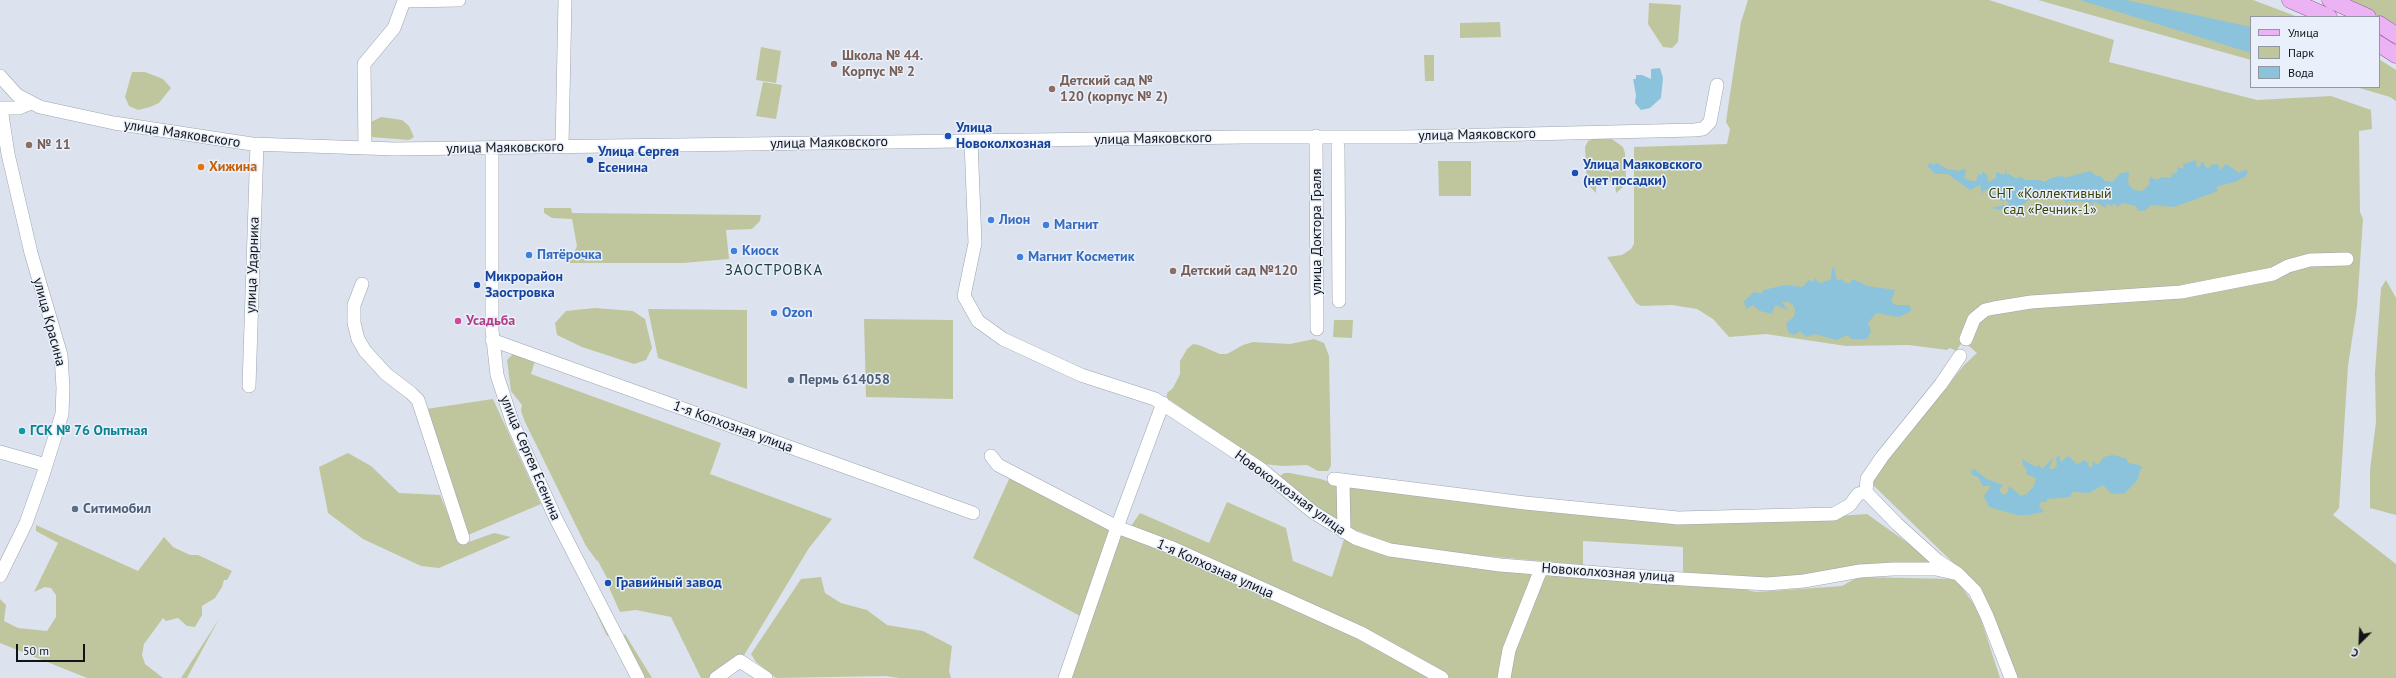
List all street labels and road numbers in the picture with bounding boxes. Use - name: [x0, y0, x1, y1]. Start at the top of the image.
- street label: улица Маяковского: [122, 116, 242, 152]
- street label: улица Маяковского: [1418, 126, 1536, 144]
- street label: улица Маяковского: [1094, 130, 1212, 148]
- street label: улица Маяковского: [770, 134, 888, 152]
- street label: улица Маяковского: [446, 139, 564, 157]
- street label: улица Доктора Граля: [1309, 169, 1325, 295]
- street label: улица Ударника: [243, 216, 263, 314]
- street label: улица Красина: [29, 276, 69, 368]
- street label: улица Сергея Есенина: [496, 393, 564, 523]
- street label: 1-я Колхозная улица: [671, 398, 795, 456]
- street label: Новоколхозная улица: [1231, 447, 1349, 539]
- street label: 1-я Колхозная улица: [1154, 536, 1276, 602]
- street label: Новоколхозная улица: [1541, 560, 1675, 586]

